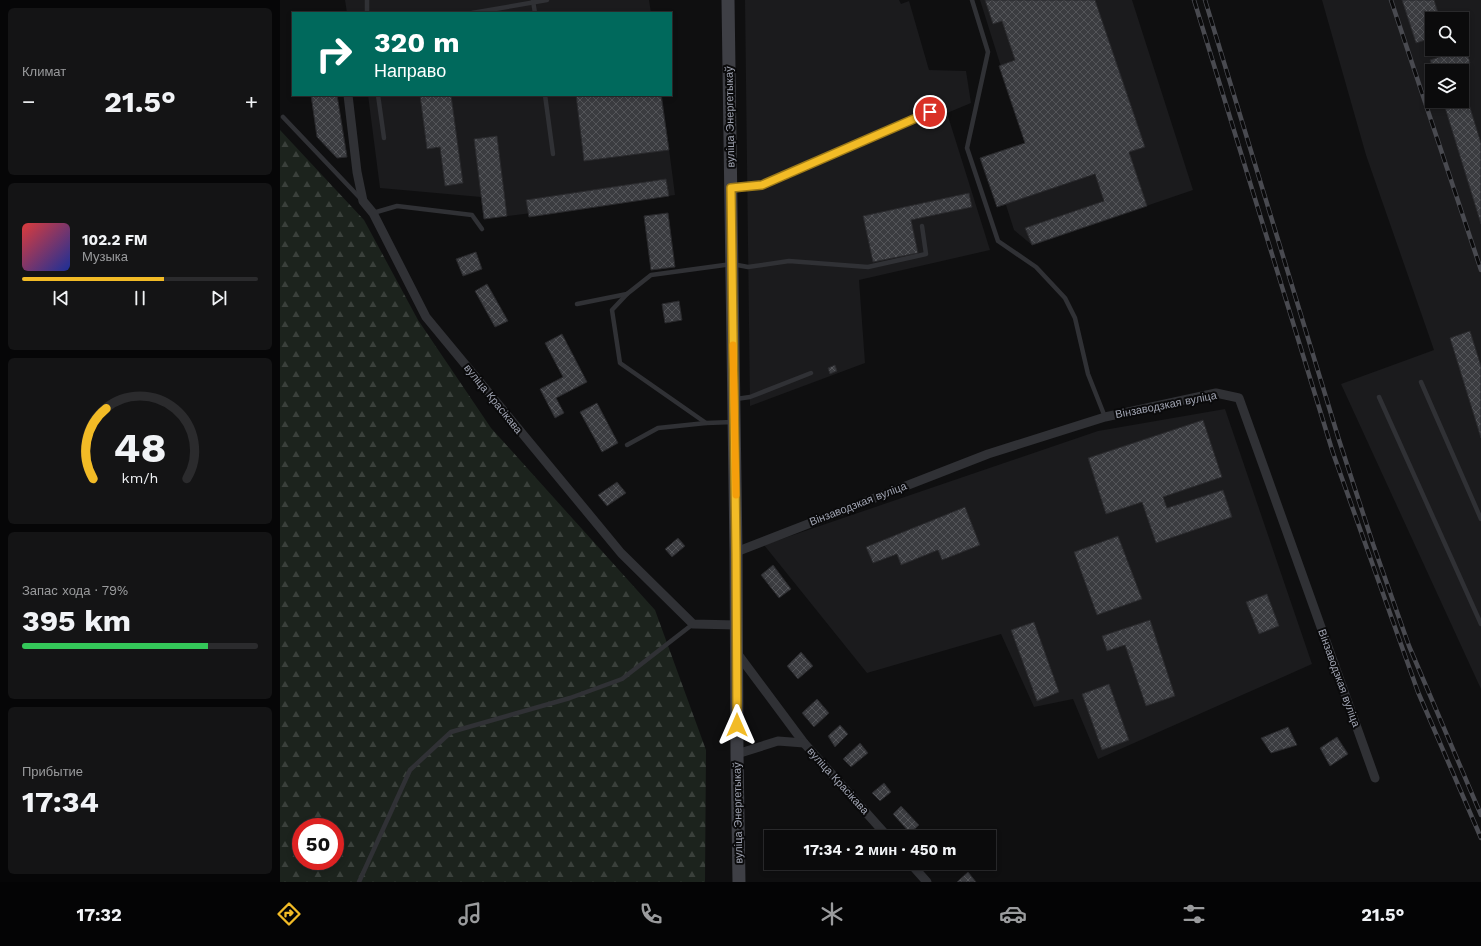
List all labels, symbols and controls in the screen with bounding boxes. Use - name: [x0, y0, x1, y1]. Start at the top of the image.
- map controls: [1425, 12, 1469, 108]
- button: search: [1425, 12, 1469, 56]
- text: 320 m: [374, 26, 460, 59]
- icon: right: [308, 28, 360, 80]
- text: Направо: [374, 60, 446, 81]
- text: Климат: [22, 64, 66, 79]
- button: layers: [1425, 64, 1469, 108]
- street label: вуліца Энергетыкаў: [723, 66, 737, 168]
- text: 21.5°: [104, 84, 176, 119]
- text: −: [22, 89, 35, 114]
- text: +: [245, 89, 258, 114]
- pin: [913, 95, 947, 129]
- icon: arrive: [919, 101, 941, 123]
- text: 102.2 FM: [82, 231, 147, 249]
- text: Музыка: [82, 249, 128, 264]
- icon: previous: [50, 287, 72, 309]
- icon: pause: [129, 287, 151, 309]
- icon: next: [208, 287, 230, 309]
- street label: вуліца Красікава: [461, 362, 526, 437]
- street label: Вінзаводзкая вуліца: [1114, 389, 1219, 421]
- text: 48: [114, 423, 166, 472]
- text: km/h: [122, 470, 158, 486]
- street label: Вінзаводзкая вуліца: [808, 479, 909, 529]
- text: Запас хода · 79%: [22, 583, 128, 598]
- text: 395 km: [22, 603, 131, 638]
- street label: Вінзаводзкая вуліца: [1315, 627, 1363, 729]
- position arrow: [716, 704, 758, 746]
- street label: вуліца Красікава: [805, 745, 872, 818]
- street label: вуліца Энергетыкаў: [731, 762, 745, 864]
- text: Прибытие: [22, 764, 83, 779]
- text: 17:34: [22, 784, 99, 819]
- speed limit sign: 50: [292, 818, 344, 870]
- text: 17:34 · 2 мин · 450 m: [804, 841, 956, 859]
- icon: directions: [275, 900, 303, 928]
- icon: music: [456, 900, 484, 928]
- icon: phone: [637, 900, 665, 928]
- icon: climate: [818, 900, 846, 928]
- icon: car: [999, 900, 1027, 928]
- icon: filters: [1180, 900, 1208, 928]
- text: 17:32: [77, 904, 122, 925]
- text: 21.5°: [1361, 904, 1404, 925]

